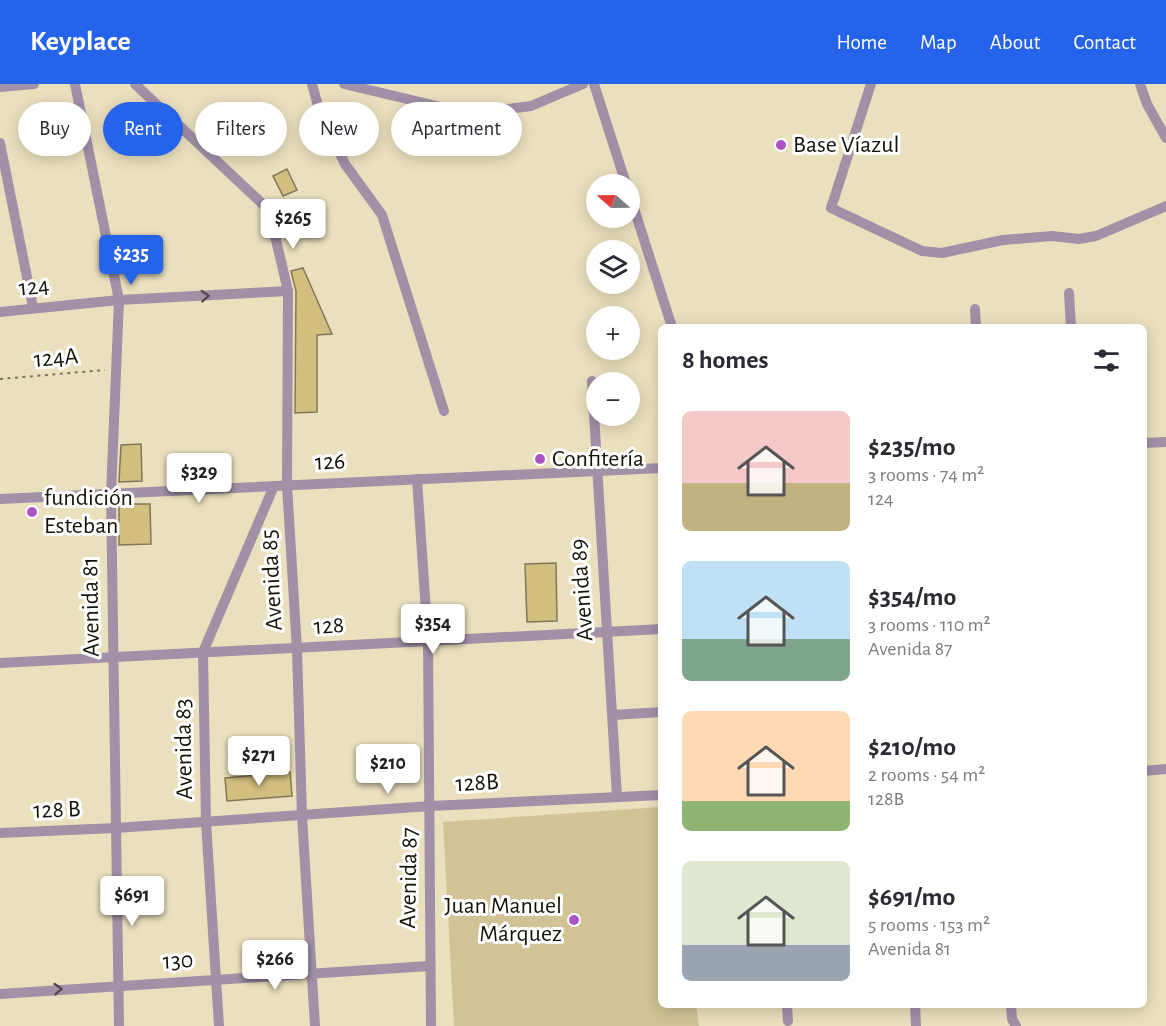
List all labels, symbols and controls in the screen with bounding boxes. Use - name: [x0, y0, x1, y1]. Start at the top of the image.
- text: Keyplace: [30, 28, 131, 56]
- text: Home: [836, 32, 887, 53]
- text: Map: [920, 32, 957, 53]
- text: About: [990, 32, 1040, 53]
- text: Contact: [1073, 32, 1136, 53]
- chip: Buy: [18, 102, 91, 156]
- chip: Rent: [103, 102, 183, 156]
- chip: Filters: [195, 102, 287, 156]
- chip: New: [299, 102, 379, 156]
- chip: Apartment: [391, 102, 522, 156]
- place label: Base Víazul: [793, 133, 899, 157]
- marker: Base Víazul: [774, 138, 788, 152]
- north arrow: [586, 174, 640, 228]
- map controls: [586, 174, 640, 426]
- pin: $265: [257, 199, 329, 250]
- text: $265: [275, 208, 311, 228]
- pin: $235: [95, 235, 167, 286]
- button: layers: [586, 240, 640, 294]
- text: $235: [113, 244, 149, 264]
- street label: 124: [17, 273, 51, 301]
- one-way arrow: [200, 289, 209, 302]
- button: +: [586, 306, 640, 360]
- street label: 124A: [33, 344, 79, 372]
- icon: filters: [1090, 344, 1123, 377]
- text: 8 homes: [682, 347, 769, 373]
- button: −: [586, 372, 640, 426]
- text: $235/mo: [868, 434, 956, 460]
- icon: home: [730, 435, 802, 507]
- place label: Confitería: [552, 447, 644, 471]
- street label: 126: [314, 449, 346, 475]
- marker: Confitería: [533, 452, 547, 466]
- pin: $329: [163, 453, 235, 504]
- text: $329: [181, 462, 217, 482]
- text: 3 rooms · 74 m²: [868, 465, 984, 485]
- place label: fundición Esteban: [44, 486, 133, 538]
- text: 124: [868, 489, 894, 509]
- marker: fundición Esteban: [25, 505, 39, 519]
- street label: Avenida 85: [257, 529, 287, 631]
- street label: Avenida 89: [566, 538, 598, 642]
- street label: Avenida 81: [78, 557, 104, 657]
- text: $354/mo: [868, 584, 956, 610]
- icon: home: [730, 585, 802, 657]
- pin: $354: [397, 604, 469, 655]
- street label: 128: [313, 613, 345, 639]
- text: $354: [415, 613, 451, 633]
- text: 3 rooms · 110 m²: [868, 615, 991, 635]
- text: Avenida 87: [868, 639, 952, 659]
- street label: Avenida 83: [171, 698, 197, 800]
- text: $210/mo: [868, 734, 956, 760]
- icon: home: [730, 735, 802, 807]
- pin: $271: [223, 736, 295, 787]
- pin: $210: [352, 744, 424, 795]
- text: $271: [242, 745, 276, 765]
- text: $210: [370, 753, 406, 773]
- text: 2 rooms · 54 m²: [868, 765, 985, 785]
- street label: 128B: [455, 770, 499, 796]
- text: 128B: [868, 789, 904, 809]
- street label: 128 B: [33, 797, 81, 823]
- street label: Avenida 87: [396, 827, 422, 929]
- pin: $691: [96, 876, 168, 927]
- text: $691/mo: [868, 884, 955, 910]
- text: $691: [114, 885, 150, 905]
- icon: home: [730, 885, 802, 957]
- place label: Juan Manuel Márquez: [444, 894, 562, 946]
- marker: Juan Manuel Márquez: [567, 913, 581, 927]
- text: 5 rooms · 153 m²: [868, 915, 990, 935]
- text: Avenida 81: [868, 939, 951, 959]
- pin: $266: [239, 940, 311, 991]
- street label: 130: [162, 948, 194, 974]
- text: $266: [256, 949, 294, 969]
- one-way arrow: [54, 983, 63, 996]

